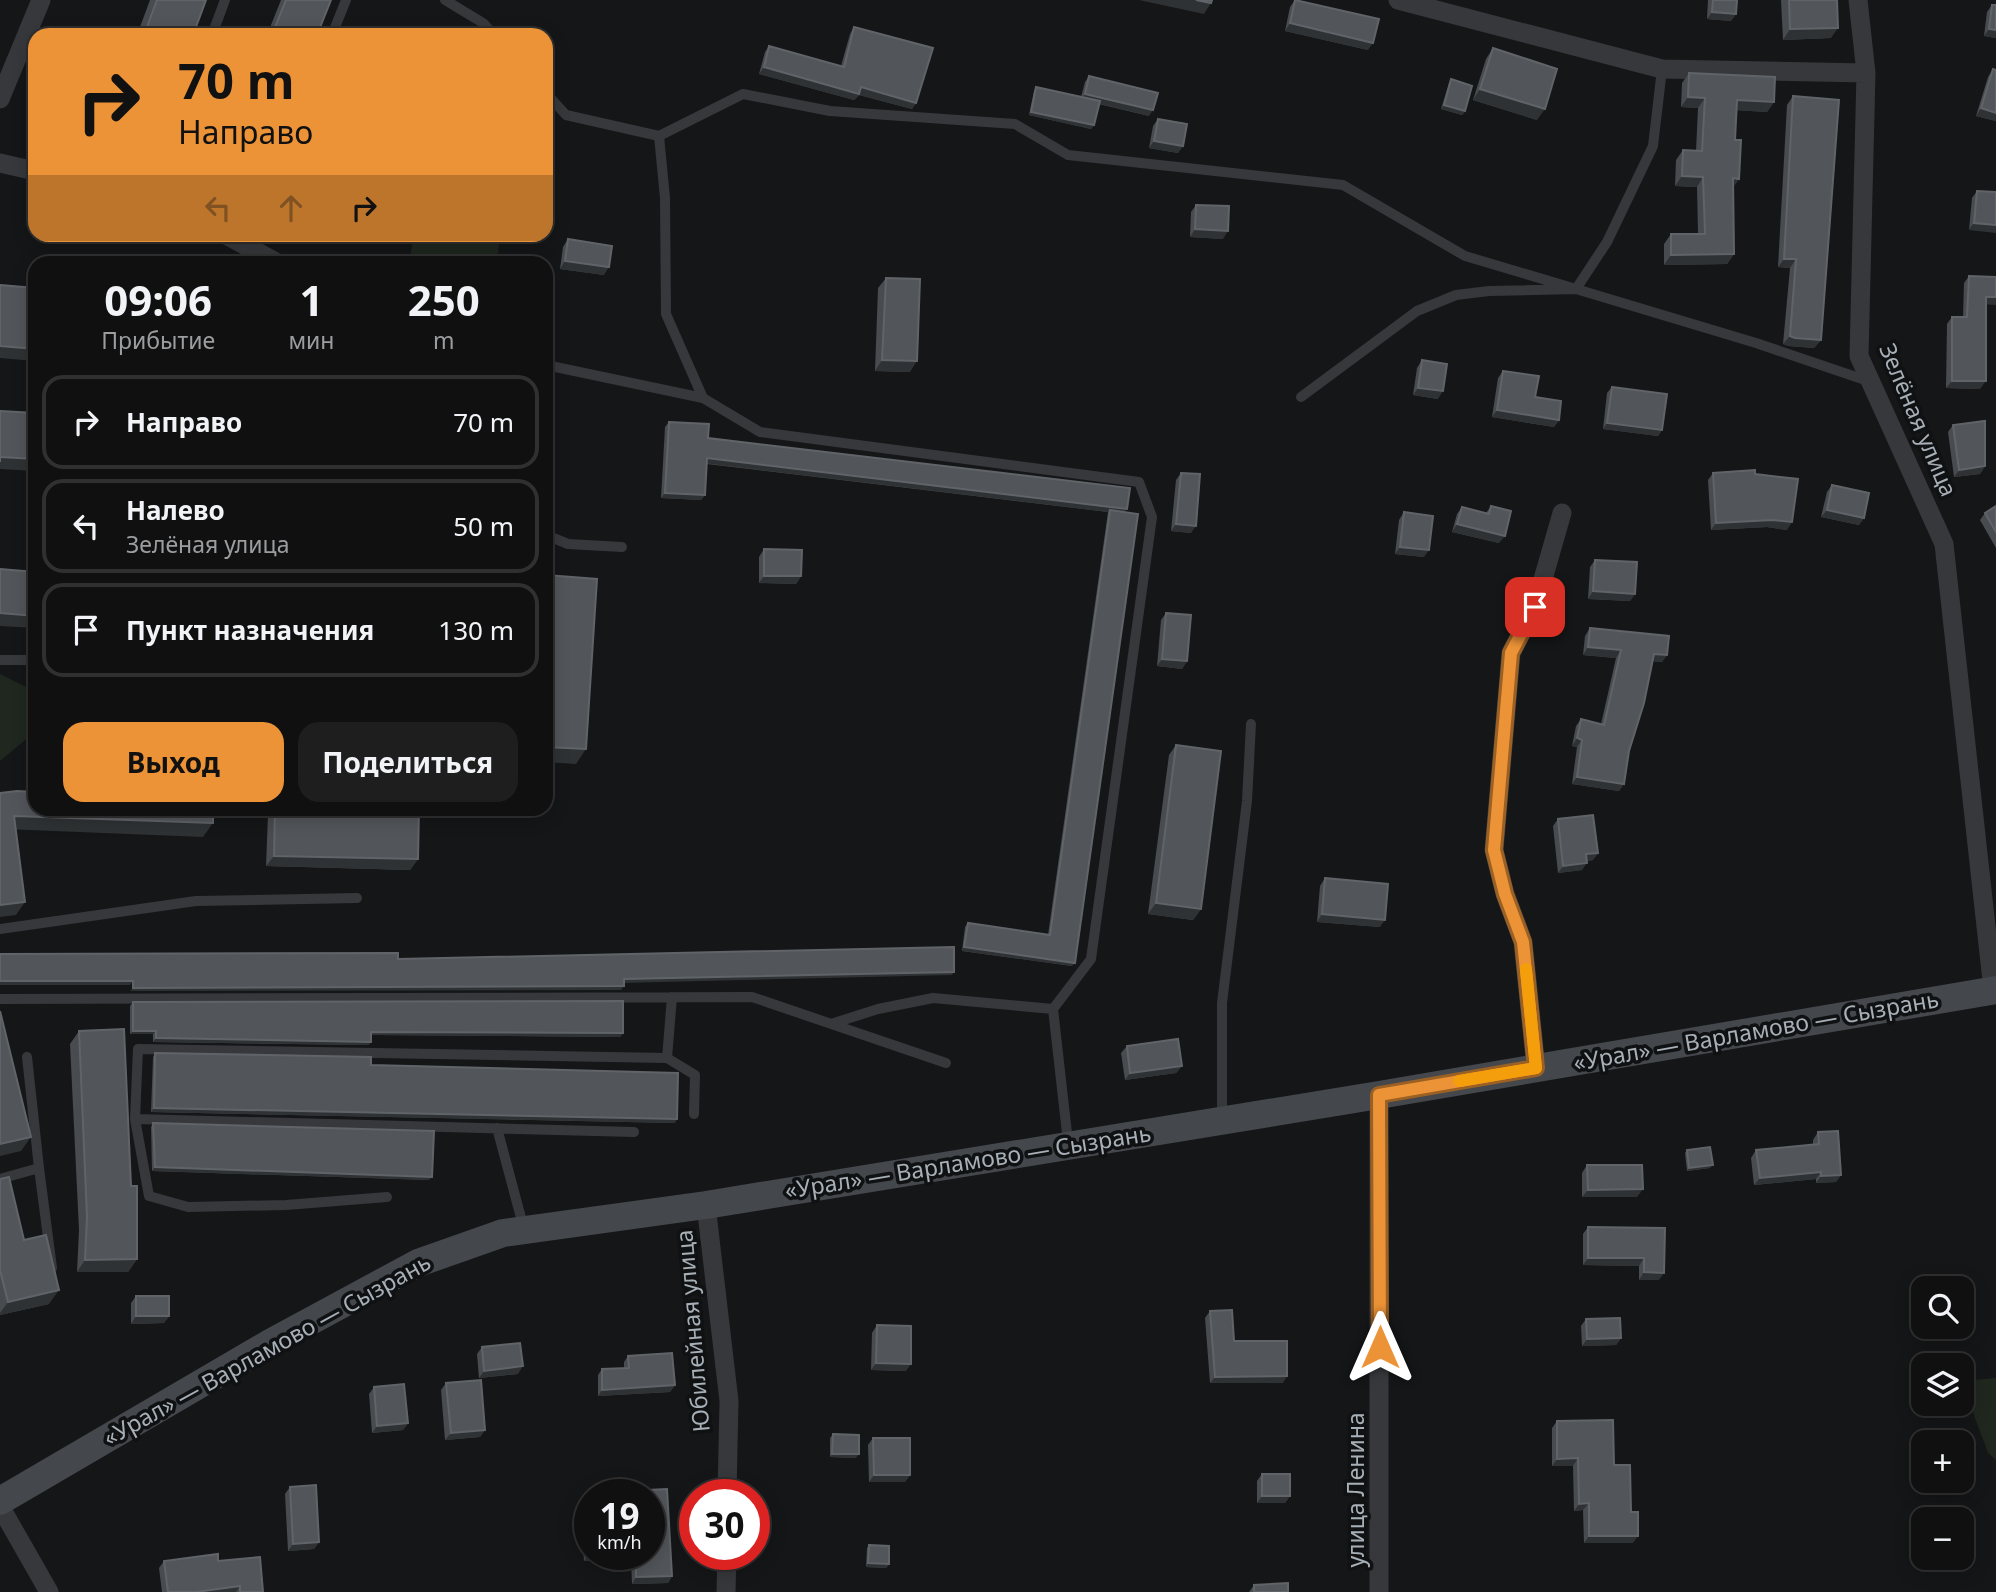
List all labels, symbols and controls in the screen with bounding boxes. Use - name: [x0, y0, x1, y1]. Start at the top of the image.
- text: 70 m: [178, 47, 295, 113]
- icon: right: [63, 56, 154, 147]
- text: Направо: [178, 110, 313, 153]
- icon: left: [199, 189, 237, 227]
- icon: ahead: [272, 189, 310, 227]
- icon: right: [345, 189, 383, 227]
- text: 09:06: [104, 271, 212, 328]
- text: 1: [299, 271, 323, 328]
- text: 250: [408, 271, 480, 328]
- text: Прибытие: [101, 324, 215, 356]
- text: мин: [288, 324, 334, 356]
- text: m: [433, 324, 455, 356]
- street label: Зелёная улица: [1872, 338, 1966, 501]
- icon: right: [67, 403, 105, 441]
- text: Направо: [126, 404, 242, 440]
- text: 70 m: [453, 404, 514, 440]
- text: Налево: [126, 492, 225, 528]
- icon: left: [67, 507, 105, 545]
- text: 50 m: [453, 508, 514, 544]
- text: Зелёная улица: [126, 528, 289, 560]
- pin: [1505, 577, 1565, 637]
- icon: arrive: [1516, 588, 1554, 626]
- icon: arrive: [67, 611, 105, 649]
- text: Пункт назначения: [126, 612, 374, 648]
- text: 130 m: [438, 612, 514, 648]
- button: Выход: [63, 722, 284, 802]
- button: Поделиться: [298, 722, 518, 802]
- street label: «Урал» — Варламово — Сызрань: [1571, 982, 1941, 1078]
- street label: «Урал» — Варламово — Сызрань: [782, 1116, 1153, 1206]
- street label: Юбилейная улица: [667, 1229, 717, 1434]
- street label: «Урал» — Варламово — Сызрань: [97, 1245, 436, 1453]
- map controls: [1911, 1276, 1974, 1570]
- button: search: [1911, 1276, 1974, 1339]
- position arrow: [1343, 1310, 1417, 1384]
- button: layers: [1911, 1353, 1974, 1416]
- street label: улица Ленина: [1339, 1412, 1371, 1568]
- button: +: [1911, 1430, 1974, 1493]
- speed limit sign: 30: [679, 1479, 770, 1570]
- text: 19: [599, 1492, 640, 1539]
- button: −: [1911, 1507, 1974, 1570]
- text: km/h: [597, 1530, 642, 1554]

